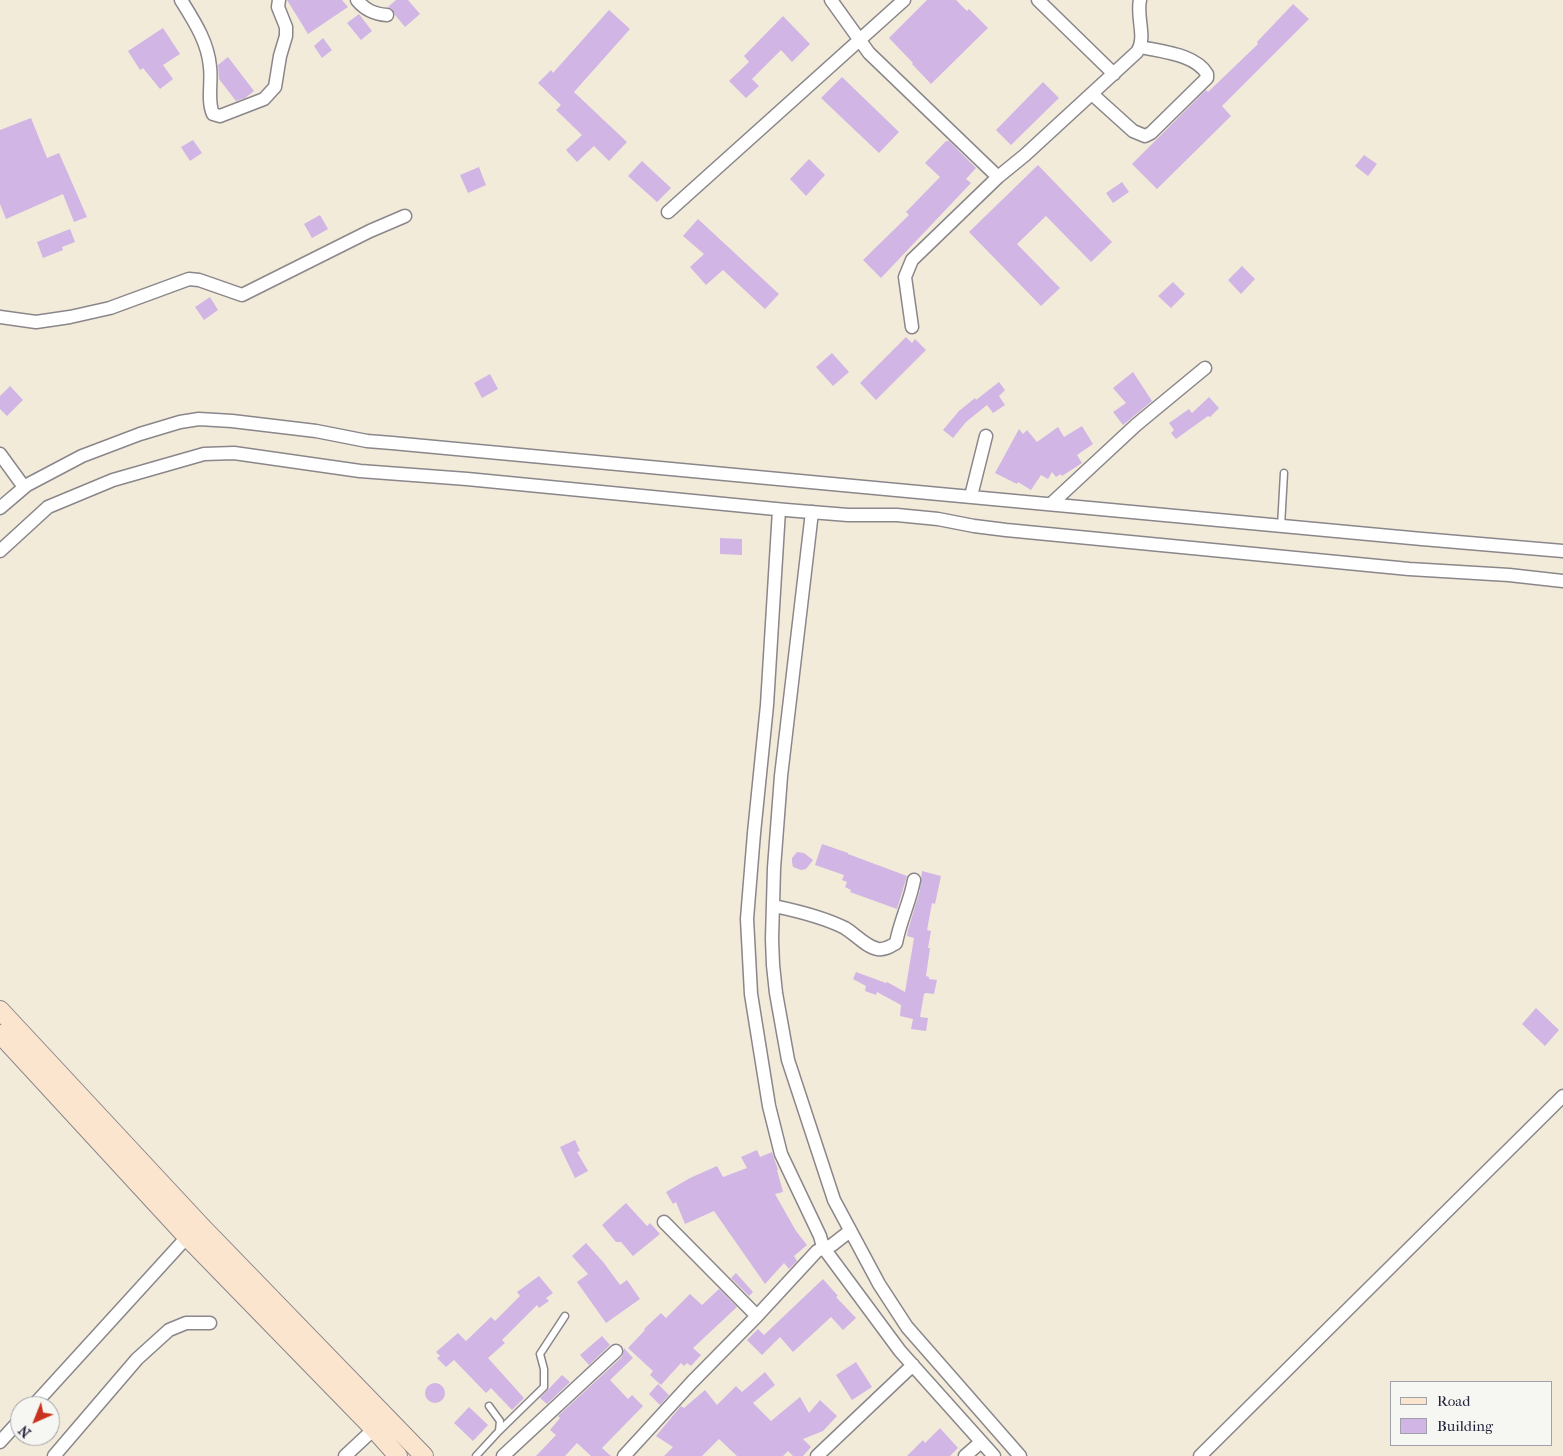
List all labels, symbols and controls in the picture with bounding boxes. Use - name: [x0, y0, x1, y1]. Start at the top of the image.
- legend: [1390, 1381, 1553, 1446]
- text: Road: [1437, 1392, 1470, 1410]
- north arrow: [10, 1396, 60, 1446]
- text: Building: [1437, 1417, 1493, 1435]
- text: N: [15, 1422, 35, 1441]

